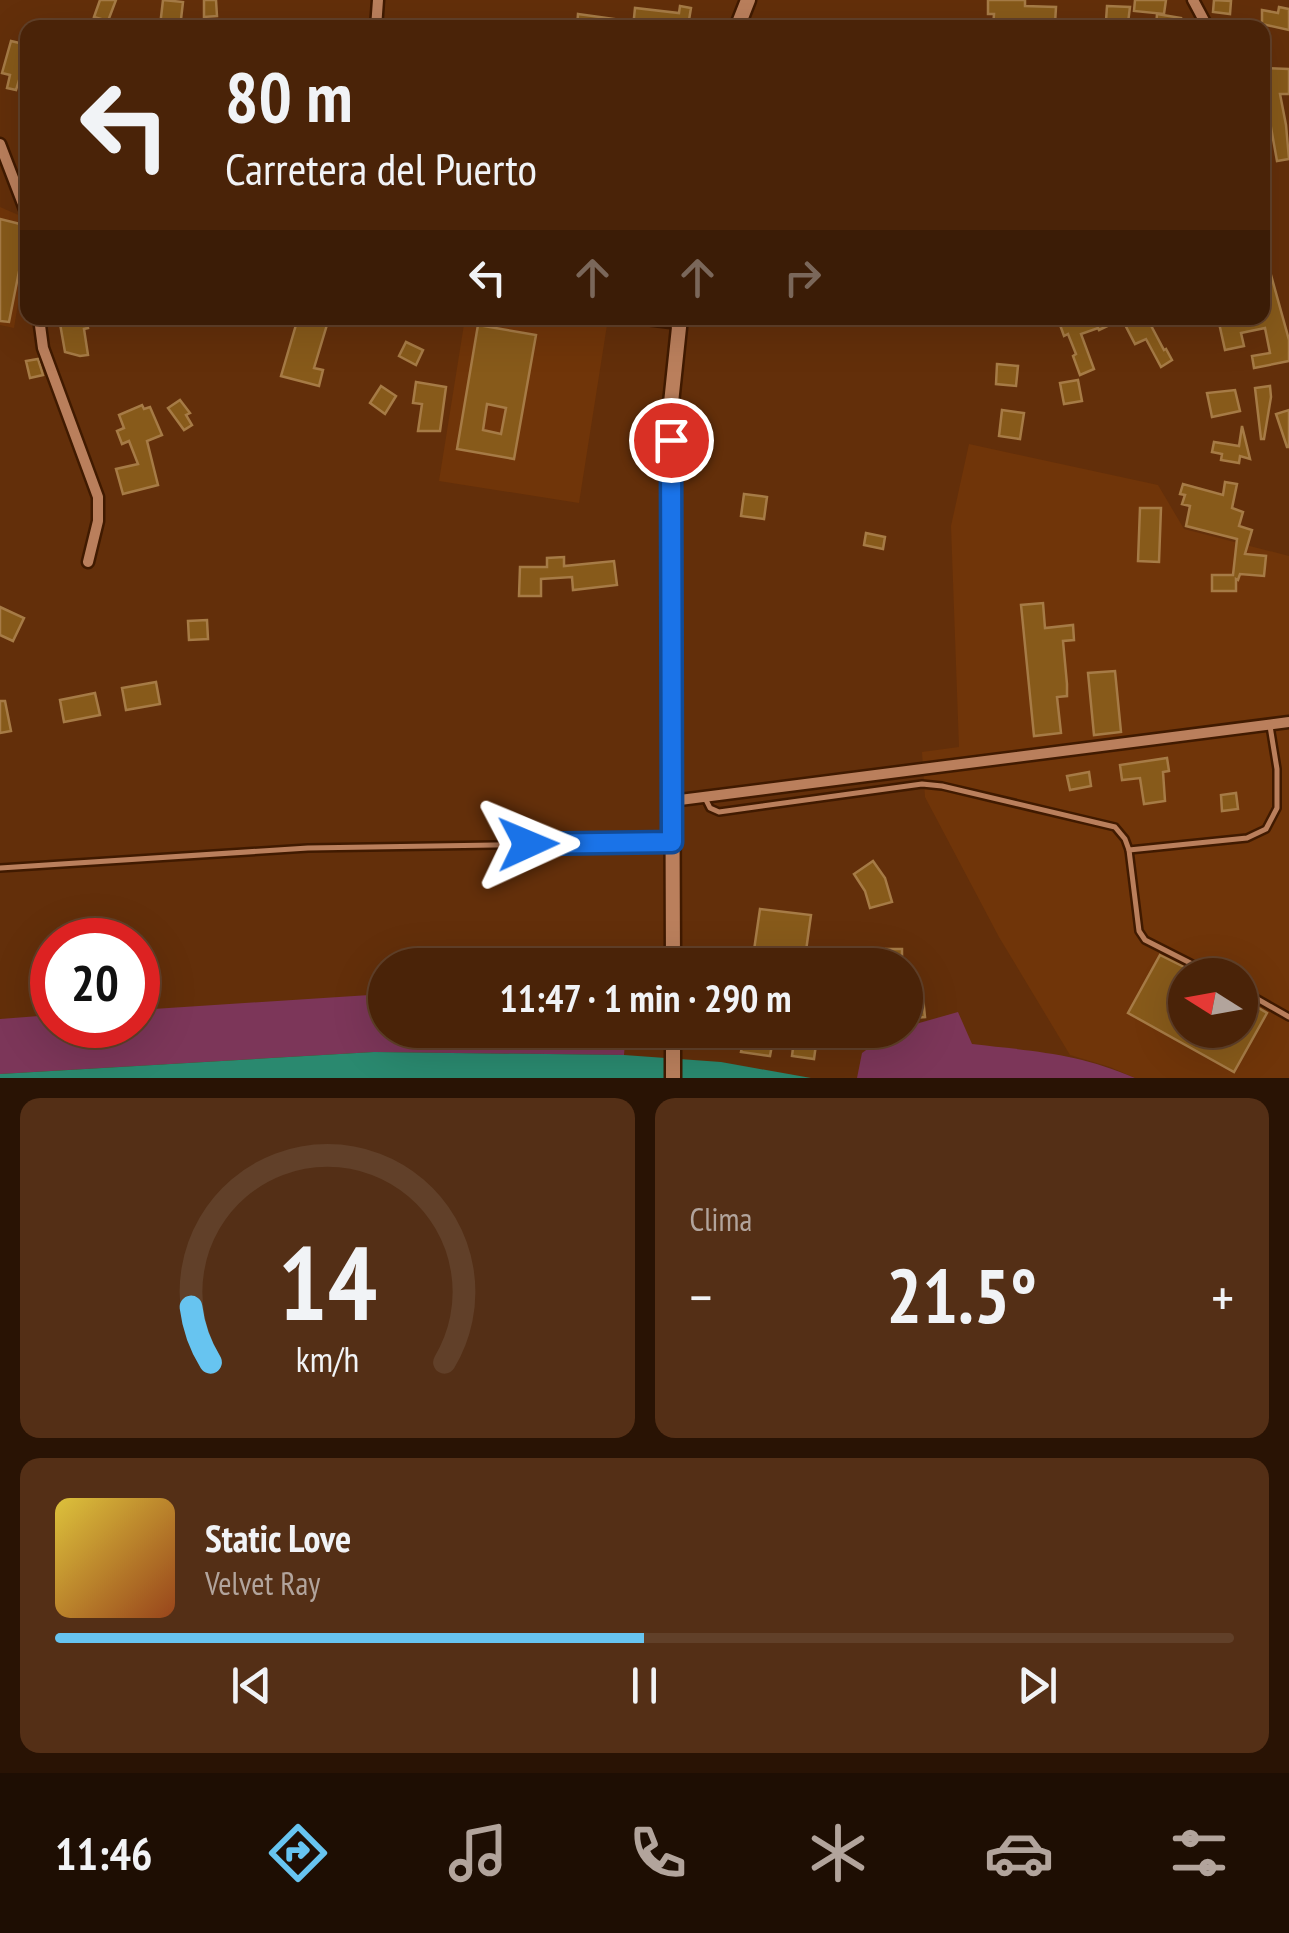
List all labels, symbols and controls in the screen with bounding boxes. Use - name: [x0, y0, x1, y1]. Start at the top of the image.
- text: 80 m: [225, 51, 353, 141]
- icon: left: [60, 60, 190, 190]
- text: Carretera del Puerto: [225, 139, 537, 197]
- icon: left: [460, 250, 515, 305]
- icon: ahead: [565, 250, 620, 305]
- icon: ahead: [670, 250, 725, 305]
- icon: right: [775, 250, 830, 305]
- pin: [629, 398, 714, 483]
- icon: arrive: [644, 413, 699, 468]
- position arrow: [476, 792, 580, 896]
- speed limit sign: 20: [30, 918, 160, 1048]
- north arrow: [1168, 958, 1258, 1048]
- map controls: [1168, 958, 1258, 1048]
- text: 11:47 · 1 min · 290 m: [499, 973, 792, 1022]
- text: Clima: [690, 1198, 752, 1240]
- text: 14: [278, 1214, 377, 1349]
- text: 21.5°: [886, 1247, 1037, 1344]
- text: −: [690, 1261, 712, 1332]
- text: +: [1211, 1261, 1234, 1332]
- text: km/h: [296, 1336, 359, 1382]
- text: Static Love: [205, 1513, 351, 1562]
- text: Velvet Ray: [205, 1562, 320, 1604]
- icon: previous: [224, 1658, 279, 1713]
- icon: pause: [617, 1658, 672, 1713]
- icon: next: [1010, 1658, 1065, 1713]
- icon: directions: [263, 1818, 333, 1888]
- icon: music: [443, 1818, 513, 1888]
- icon: phone: [623, 1818, 693, 1888]
- icon: climate: [803, 1818, 873, 1888]
- icon: car: [984, 1818, 1054, 1888]
- icon: filters: [1164, 1818, 1234, 1888]
- text: 11:46: [55, 1824, 152, 1882]

